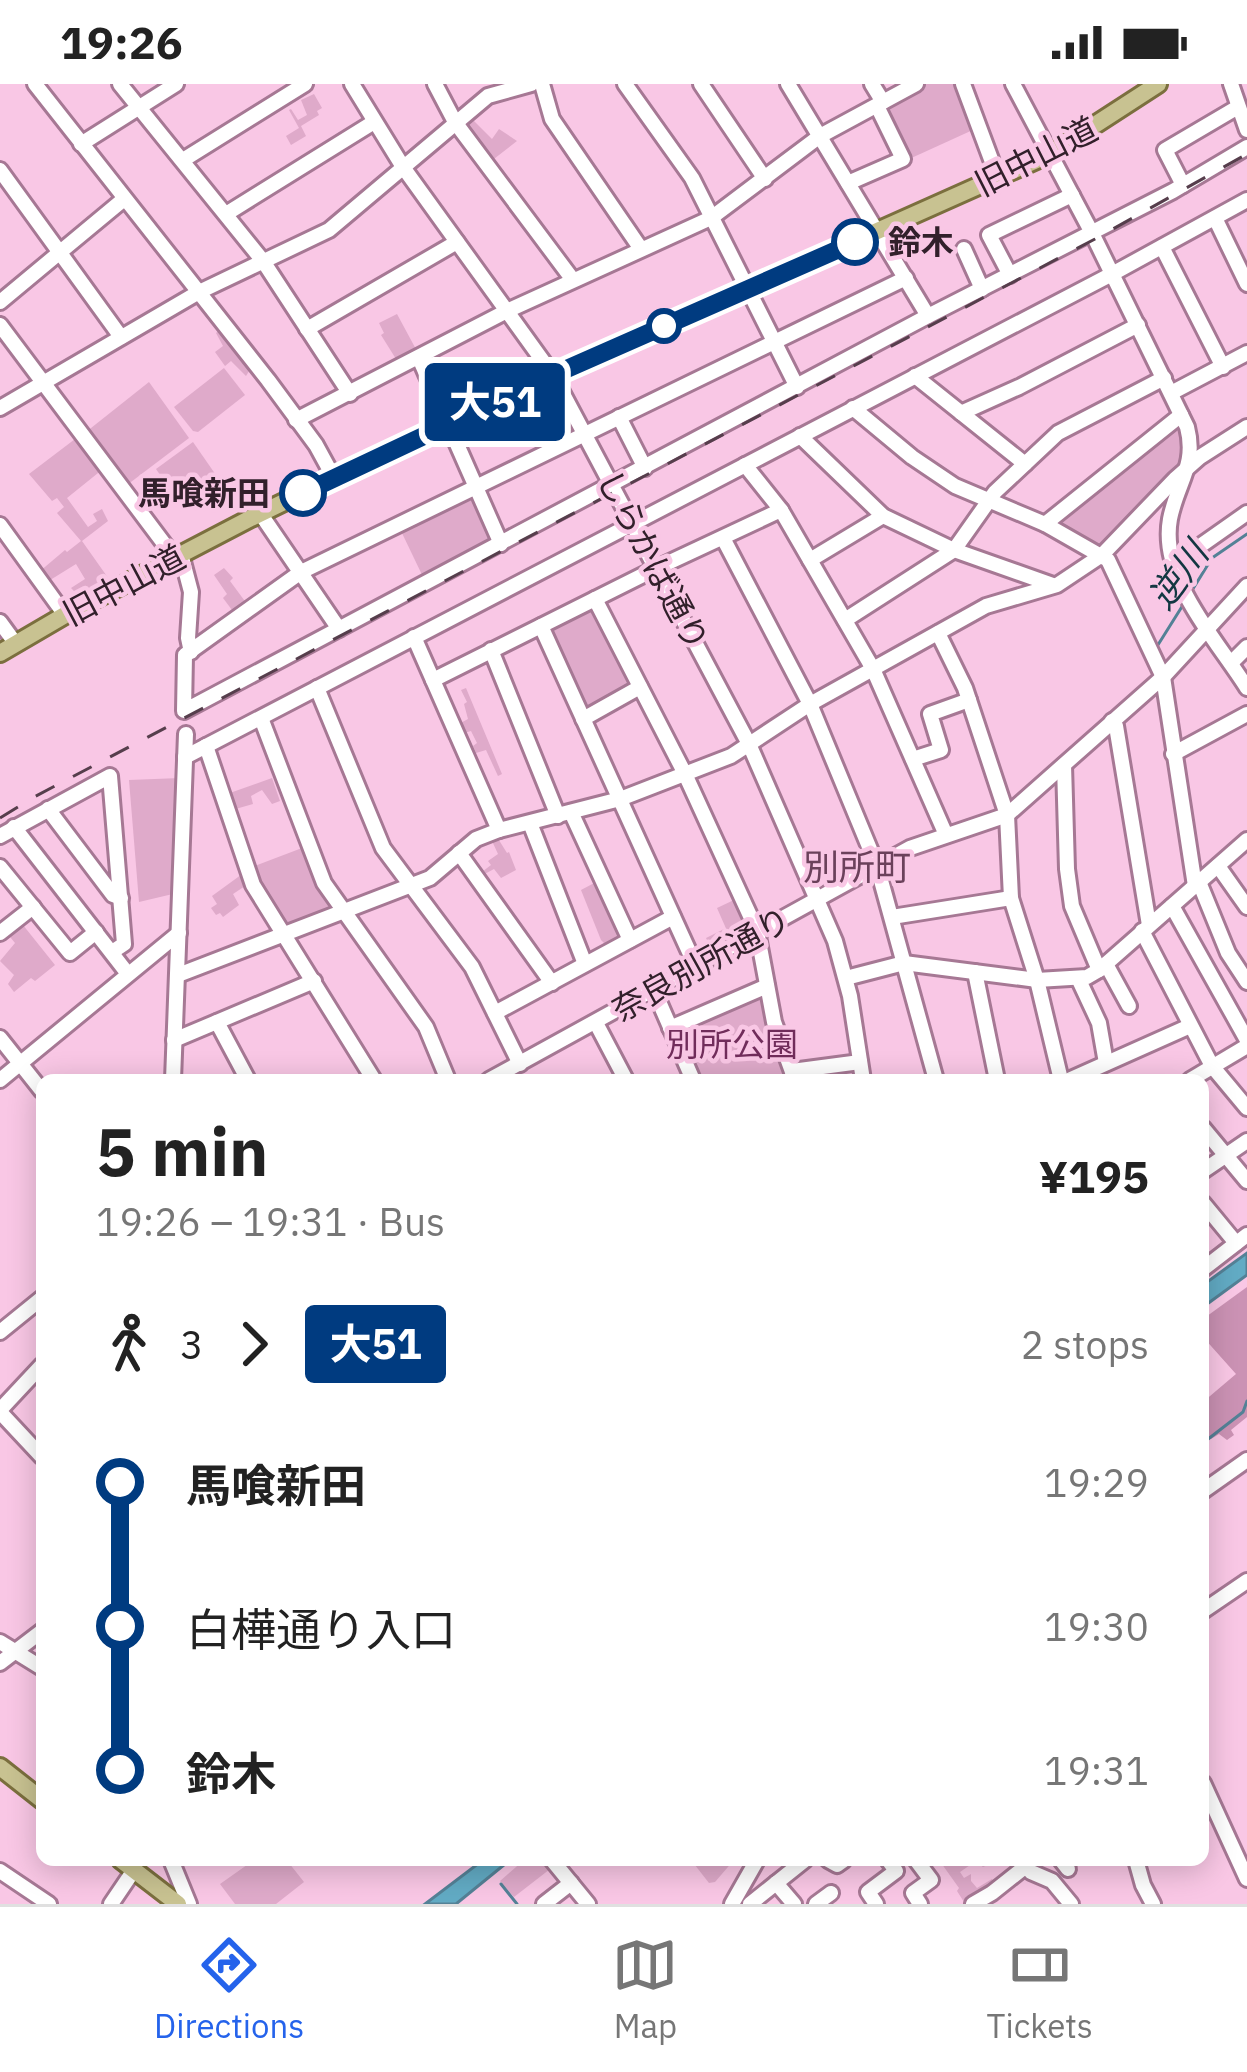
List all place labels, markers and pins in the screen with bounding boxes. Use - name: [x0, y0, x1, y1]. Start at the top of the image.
- marker: 鈴木: [833, 220, 877, 264]
- place label: 鈴木: [888, 220, 954, 263]
- unlabelled marker: [648, 310, 680, 342]
- place label: 馬喰新田: [138, 471, 270, 514]
- marker: 馬喰新田: [281, 471, 325, 515]

